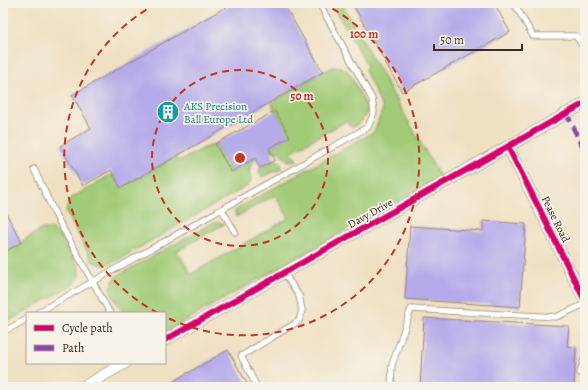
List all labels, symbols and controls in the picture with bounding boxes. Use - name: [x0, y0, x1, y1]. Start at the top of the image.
- text: 100 m: [350, 26, 378, 42]
- scale bar: [434, 26, 522, 52]
- text: 50 m: [440, 32, 464, 48]
- text: 50 m: [290, 88, 314, 104]
- building icon: AKS Precision Ball Europe Ltd: [155, 99, 181, 125]
- place label: AKS Precision Ball Europe Ltd: [183, 99, 253, 127]
- centre of rings: [233, 151, 247, 165]
- street label: Pease Road: [538, 193, 573, 245]
- street label: Davy Drive: [345, 195, 396, 232]
- legend: [26, 312, 166, 364]
- text: Cycle path: [62, 320, 113, 336]
- text: Path: [62, 340, 85, 356]

